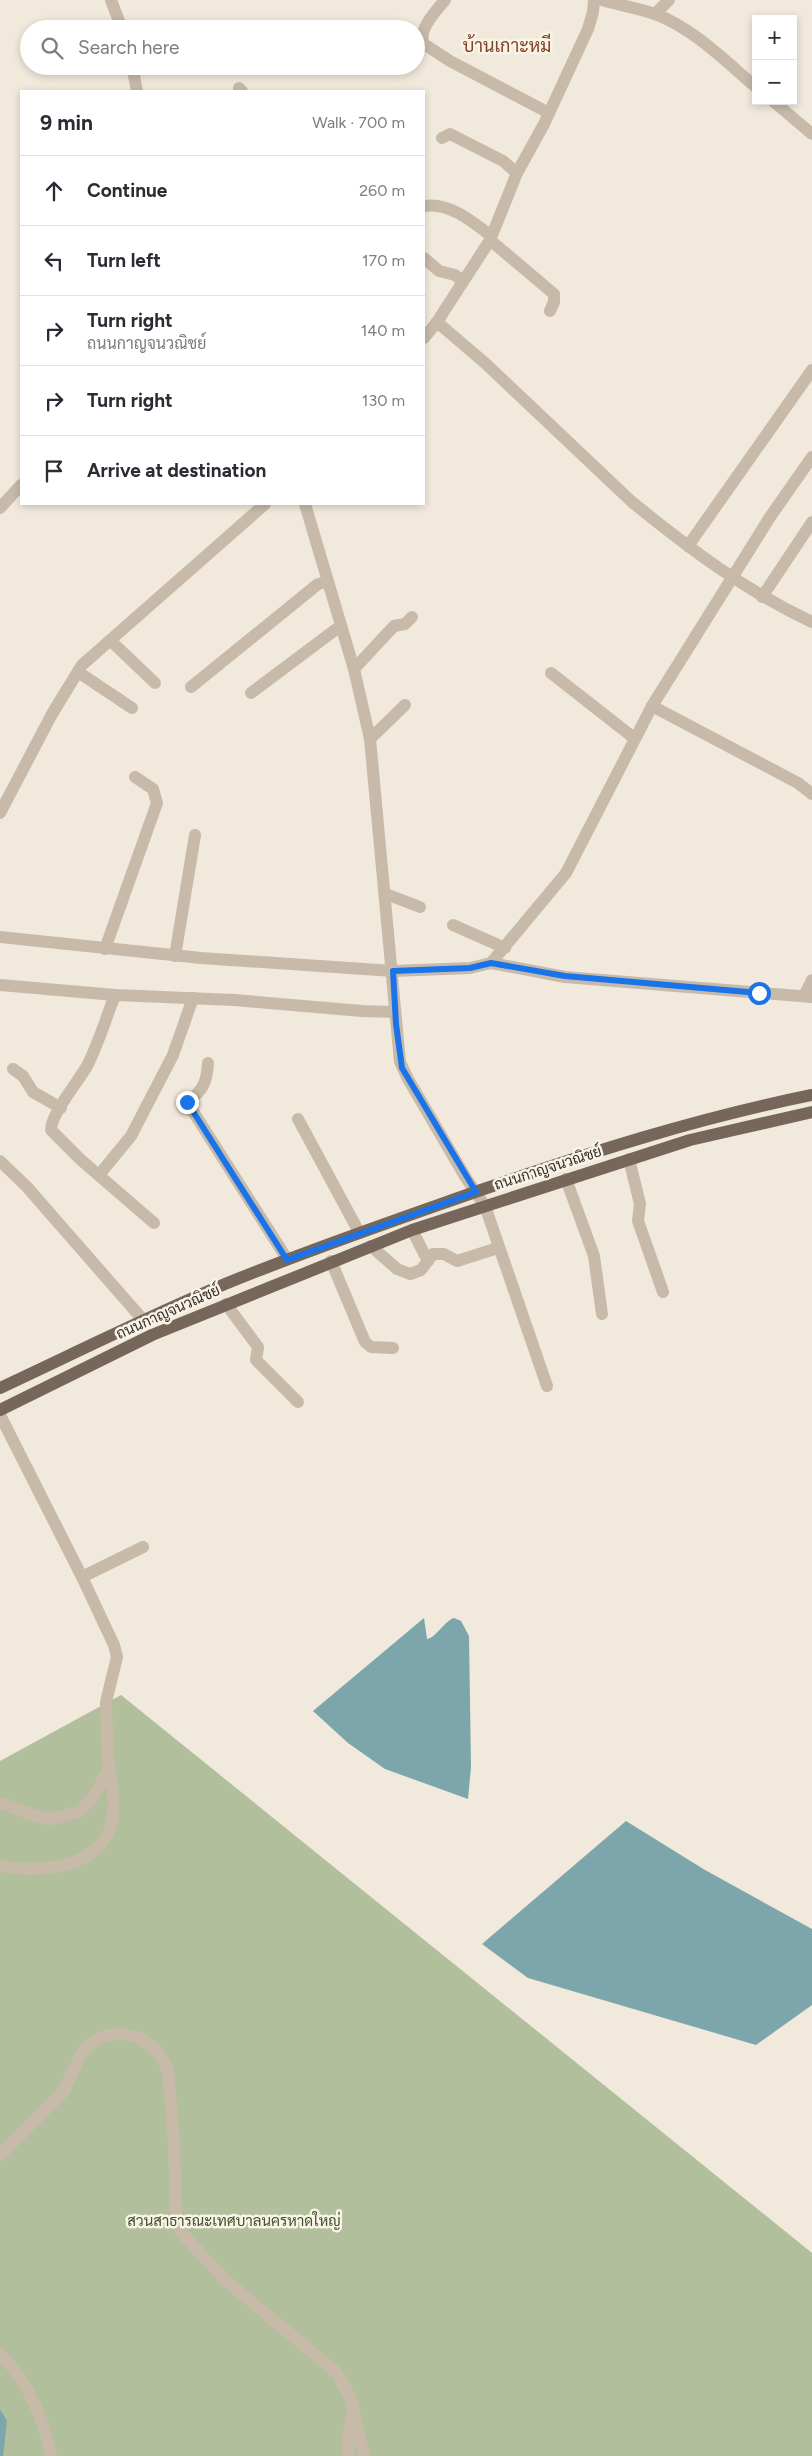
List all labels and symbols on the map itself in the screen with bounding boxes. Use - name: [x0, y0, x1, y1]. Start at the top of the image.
- district label: บ้านเกาะหมี: [463, 33, 551, 57]
- route start: [748, 982, 771, 1005]
- route end: [176, 1091, 199, 1114]
- street label: ถนนกาญจนวณิชย์: [492, 1141, 604, 1194]
- street label: ถนนกาญจนวณิชย์: [113, 1280, 223, 1343]
- park label: สวนสาธารณะเทศบาลนครหาดใหญ่: [127, 2211, 341, 2230]

